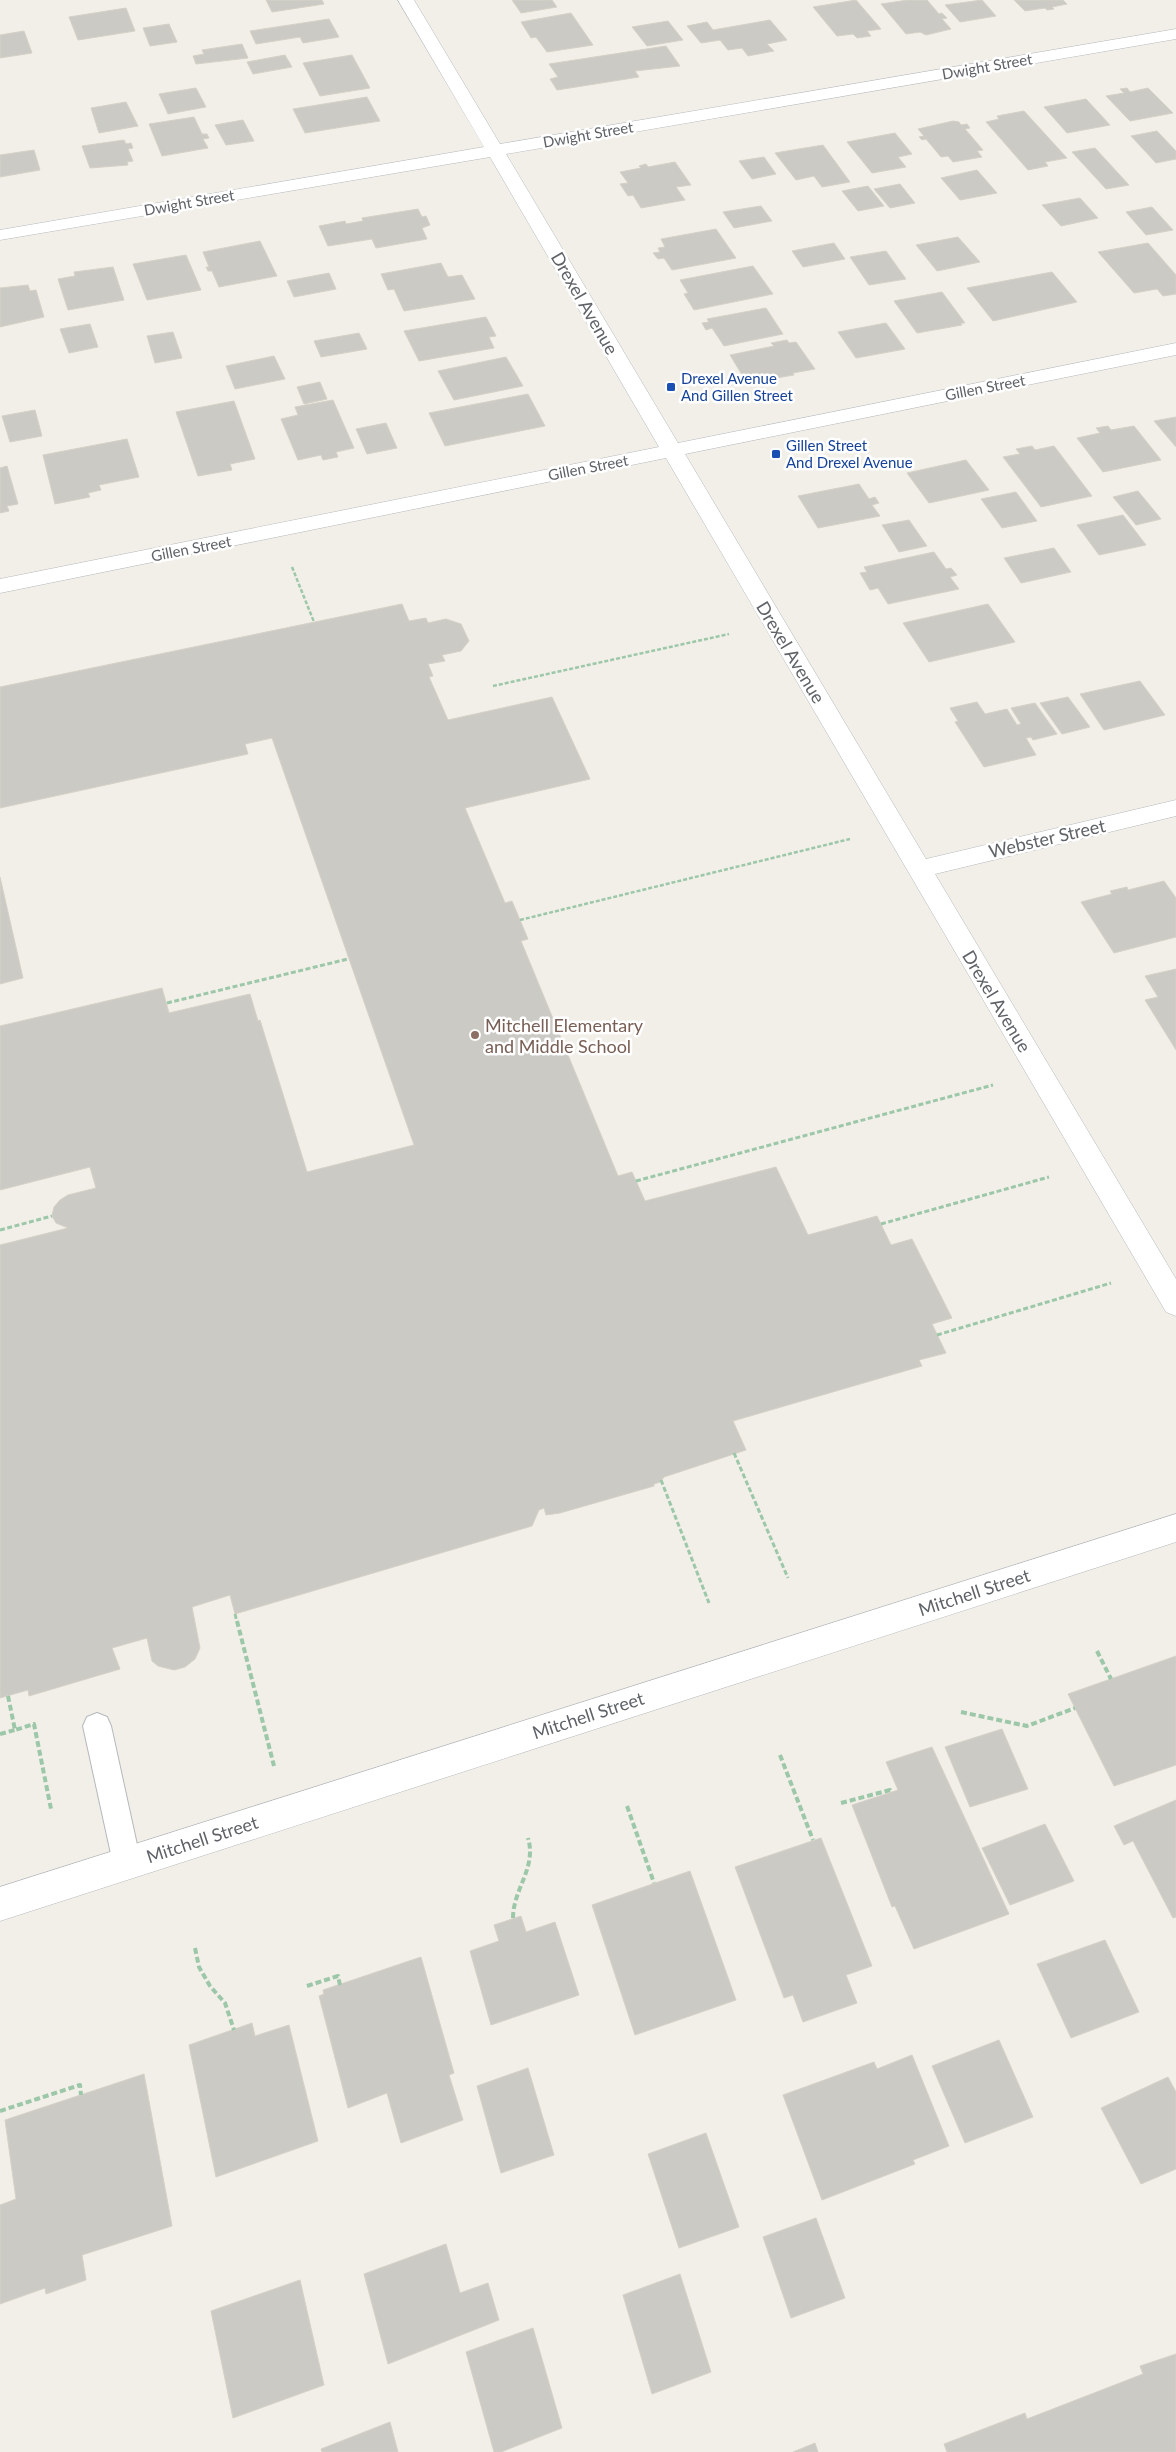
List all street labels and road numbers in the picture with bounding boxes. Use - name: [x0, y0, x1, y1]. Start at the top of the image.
- street label: Dwight Street: [940, 49, 1034, 83]
- street label: Dwight Street: [541, 117, 635, 151]
- street label: Dwight Street: [142, 185, 236, 219]
- street label: Drexel Avenue: [547, 248, 623, 358]
- street label: Gillen Street: [943, 370, 1027, 404]
- street label: Gillen Street: [546, 450, 630, 484]
- street label: Gillen Street: [149, 531, 233, 565]
- street label: Drexel Avenue: [752, 597, 830, 707]
- street label: Webster Street: [987, 814, 1108, 862]
- street label: Drexel Avenue: [958, 946, 1036, 1056]
- street label: Mitchell Street: [915, 1563, 1033, 1620]
- street label: Mitchell Street: [529, 1686, 647, 1743]
- street label: Mitchell Street: [143, 1810, 261, 1867]

